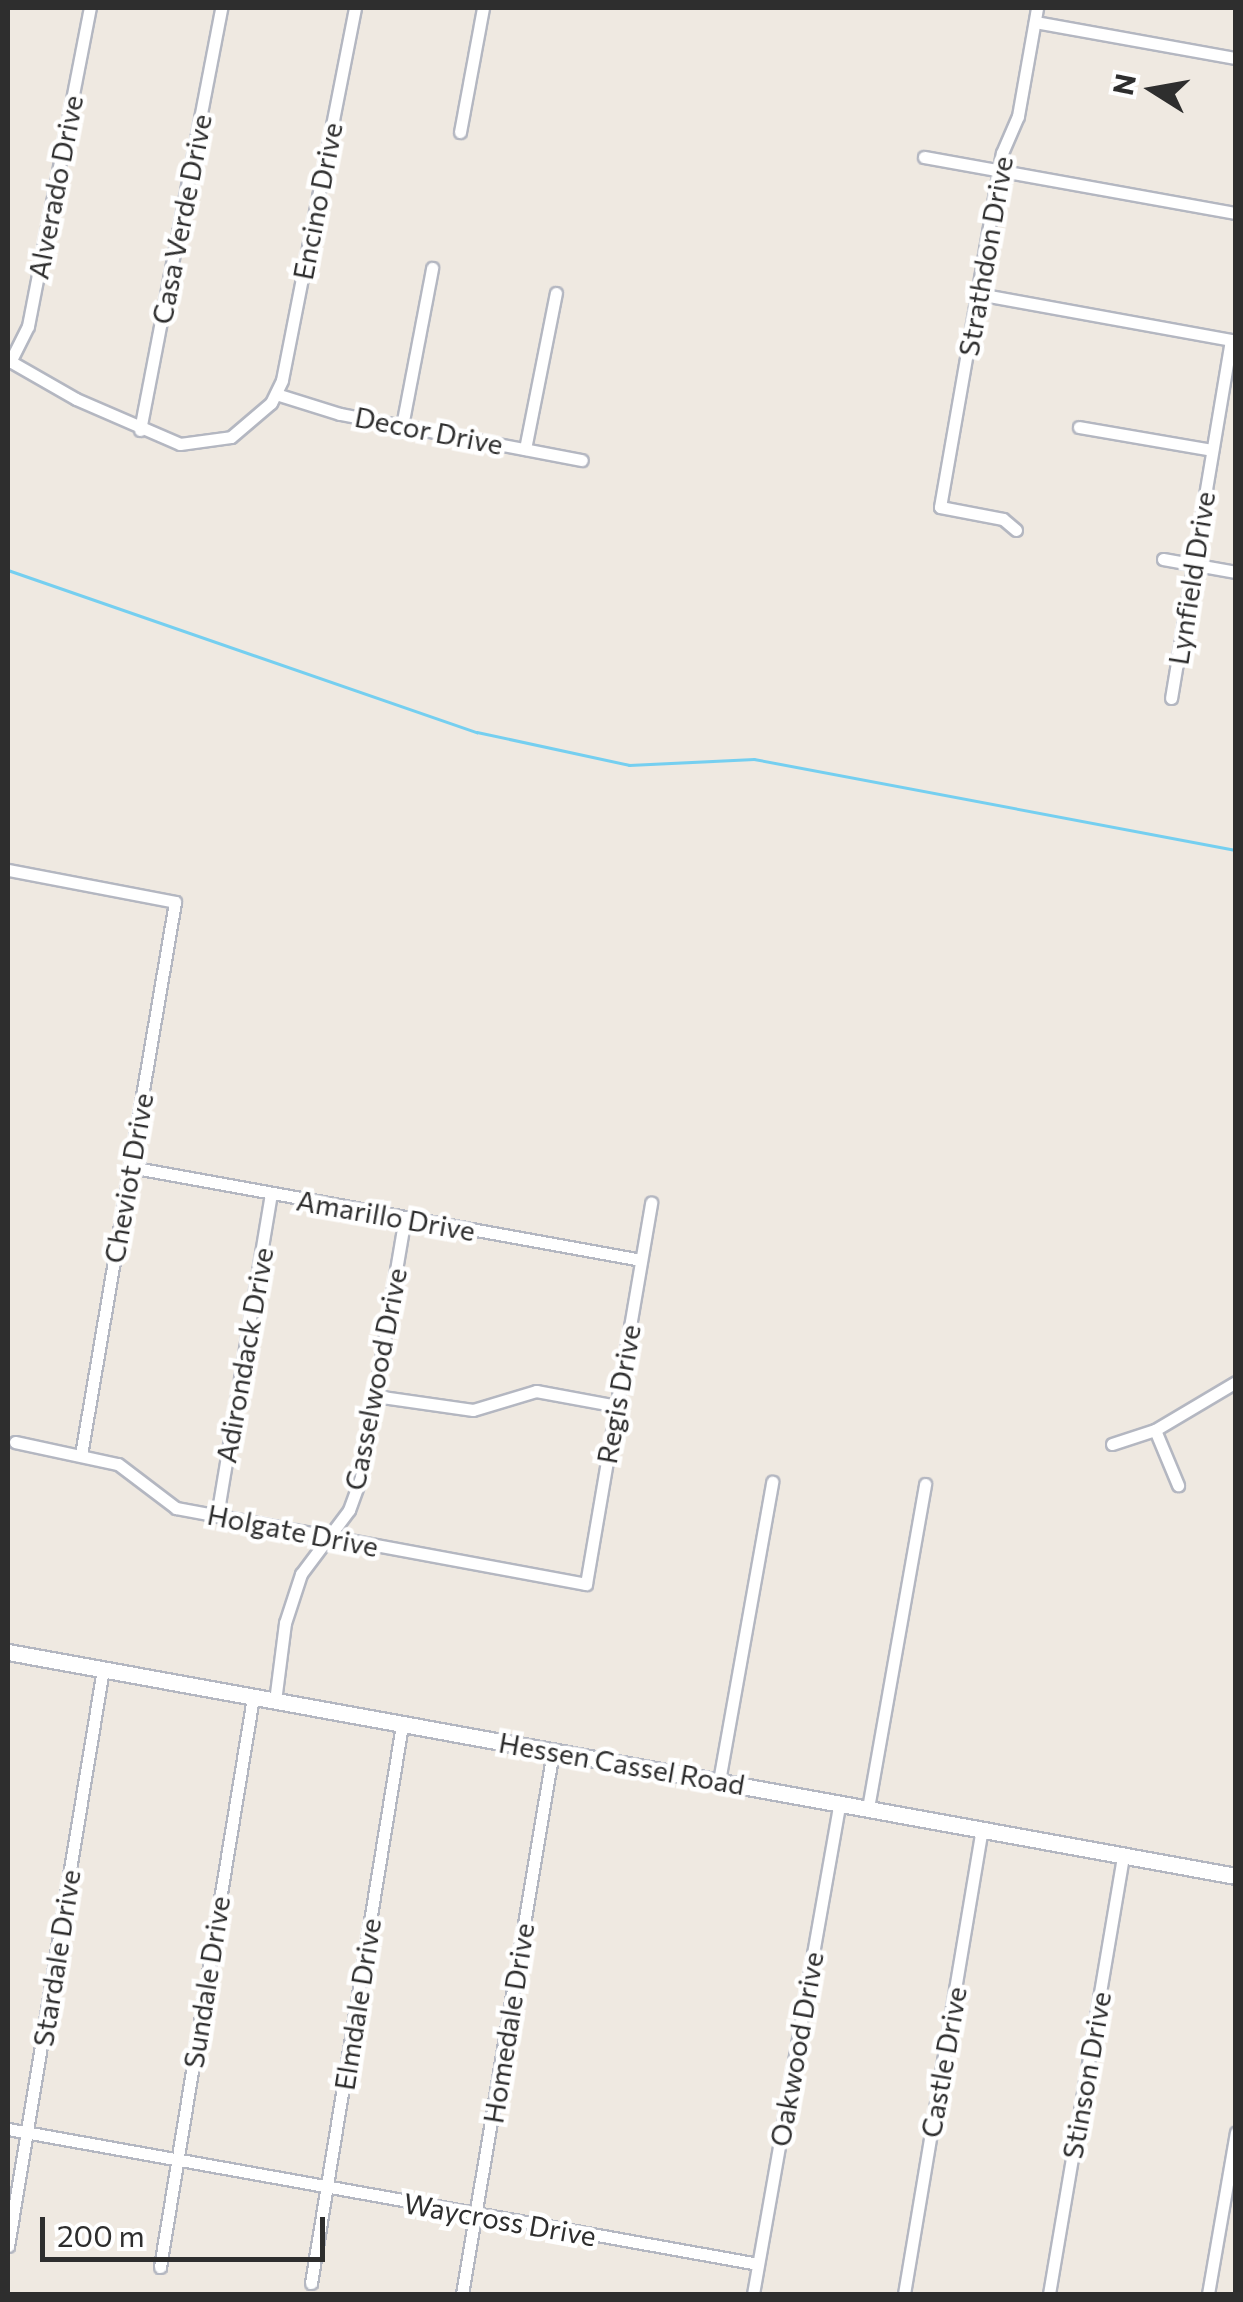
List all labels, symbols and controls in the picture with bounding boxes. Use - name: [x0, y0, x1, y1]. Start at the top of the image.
- north arrow: [1103, 40, 1203, 140]
- text: N: [1105, 71, 1142, 98]
- street label: Alverado Drive: [21, 92, 89, 282]
- street label: Casa Verde Drive: [144, 111, 218, 327]
- street label: Encino Drive: [285, 120, 349, 282]
- street label: Strathdon Drive: [951, 153, 1019, 359]
- street label: Decor Drive: [352, 399, 506, 461]
- street label: Lynfield Drive: [1161, 489, 1221, 667]
- street label: Cheviot Drive: [97, 1090, 159, 1266]
- street label: Amarillo Drive: [294, 1183, 478, 1247]
- street label: Adirondack Drive: [208, 1245, 280, 1465]
- street label: Casselwood Drive: [337, 1265, 413, 1493]
- street label: Regis Drive: [589, 1322, 647, 1466]
- street label: Holgate Drive: [205, 1497, 381, 1563]
- street label: Hessen Cassel Road: [496, 1725, 748, 1801]
- street label: Stardale Drive: [25, 1867, 87, 2049]
- street label: Sundale Drive: [176, 1894, 236, 2070]
- street label: Elmdale Drive: [327, 1916, 387, 2092]
- street label: Homedale Drive: [476, 1920, 540, 2126]
- street label: Oakwood Drive: [762, 1949, 830, 2149]
- street label: Castle Drive: [913, 1984, 973, 2140]
- street label: Stinson Drive: [1055, 1989, 1117, 2161]
- street label: Waycross Drive: [401, 2186, 599, 2252]
- scale bar: [45, 2197, 330, 2259]
- text: 200 m: [57, 2216, 145, 2253]

